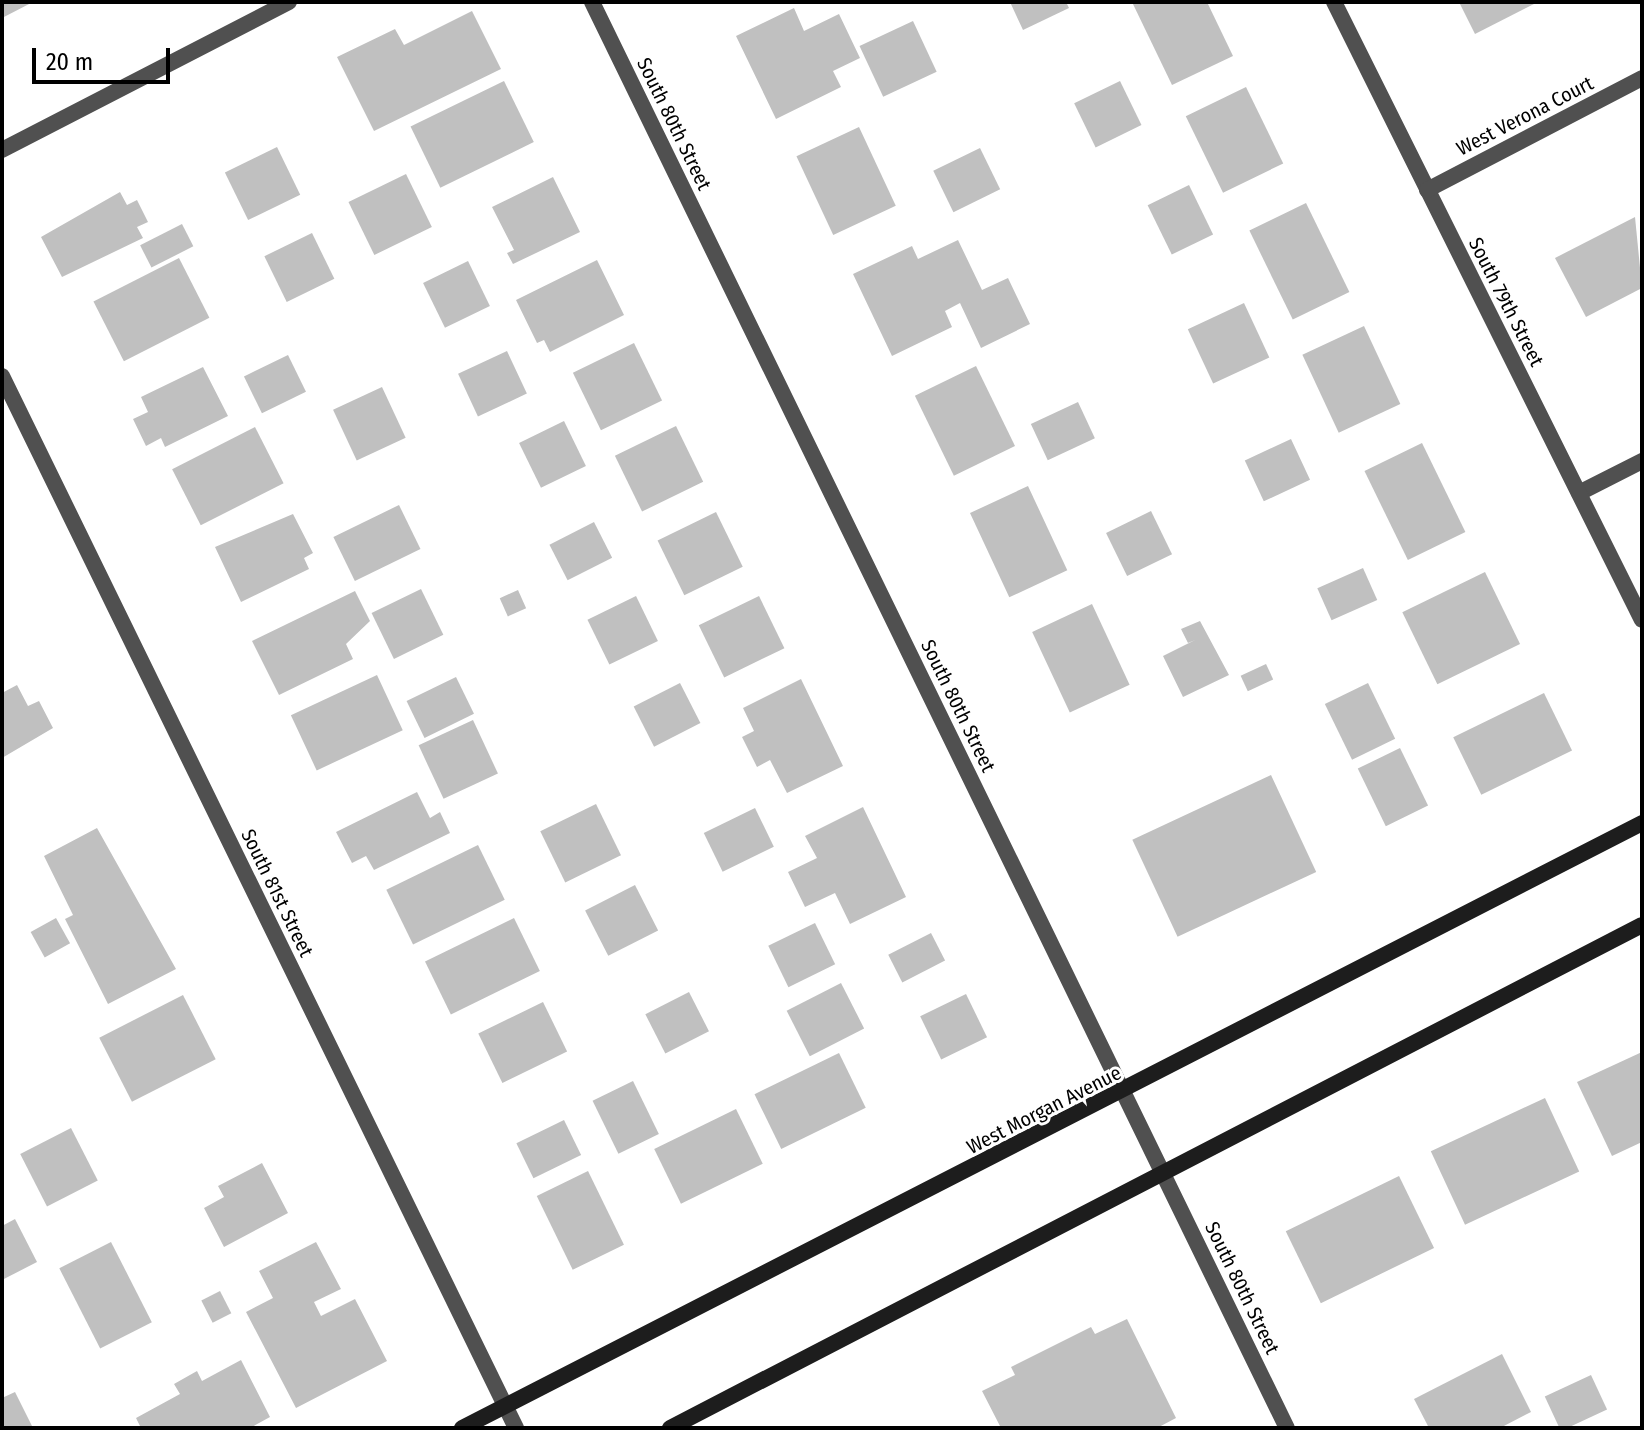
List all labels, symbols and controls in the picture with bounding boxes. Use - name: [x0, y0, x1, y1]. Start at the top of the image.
- scale bar: [36, 32, 174, 82]
- text: 20 m: [46, 48, 93, 76]
- street label: South 80th Street: [632, 54, 716, 194]
- street label: West Verona Court: [1453, 71, 1597, 161]
- street label: South 79th Street: [1463, 234, 1549, 370]
- street label: South 80th Street: [916, 636, 1000, 776]
- street label: South 81st Street: [236, 825, 318, 961]
- street label: West Morgan Avenue: [963, 1061, 1125, 1159]
- street label: South 80th Street: [1200, 1218, 1284, 1358]

